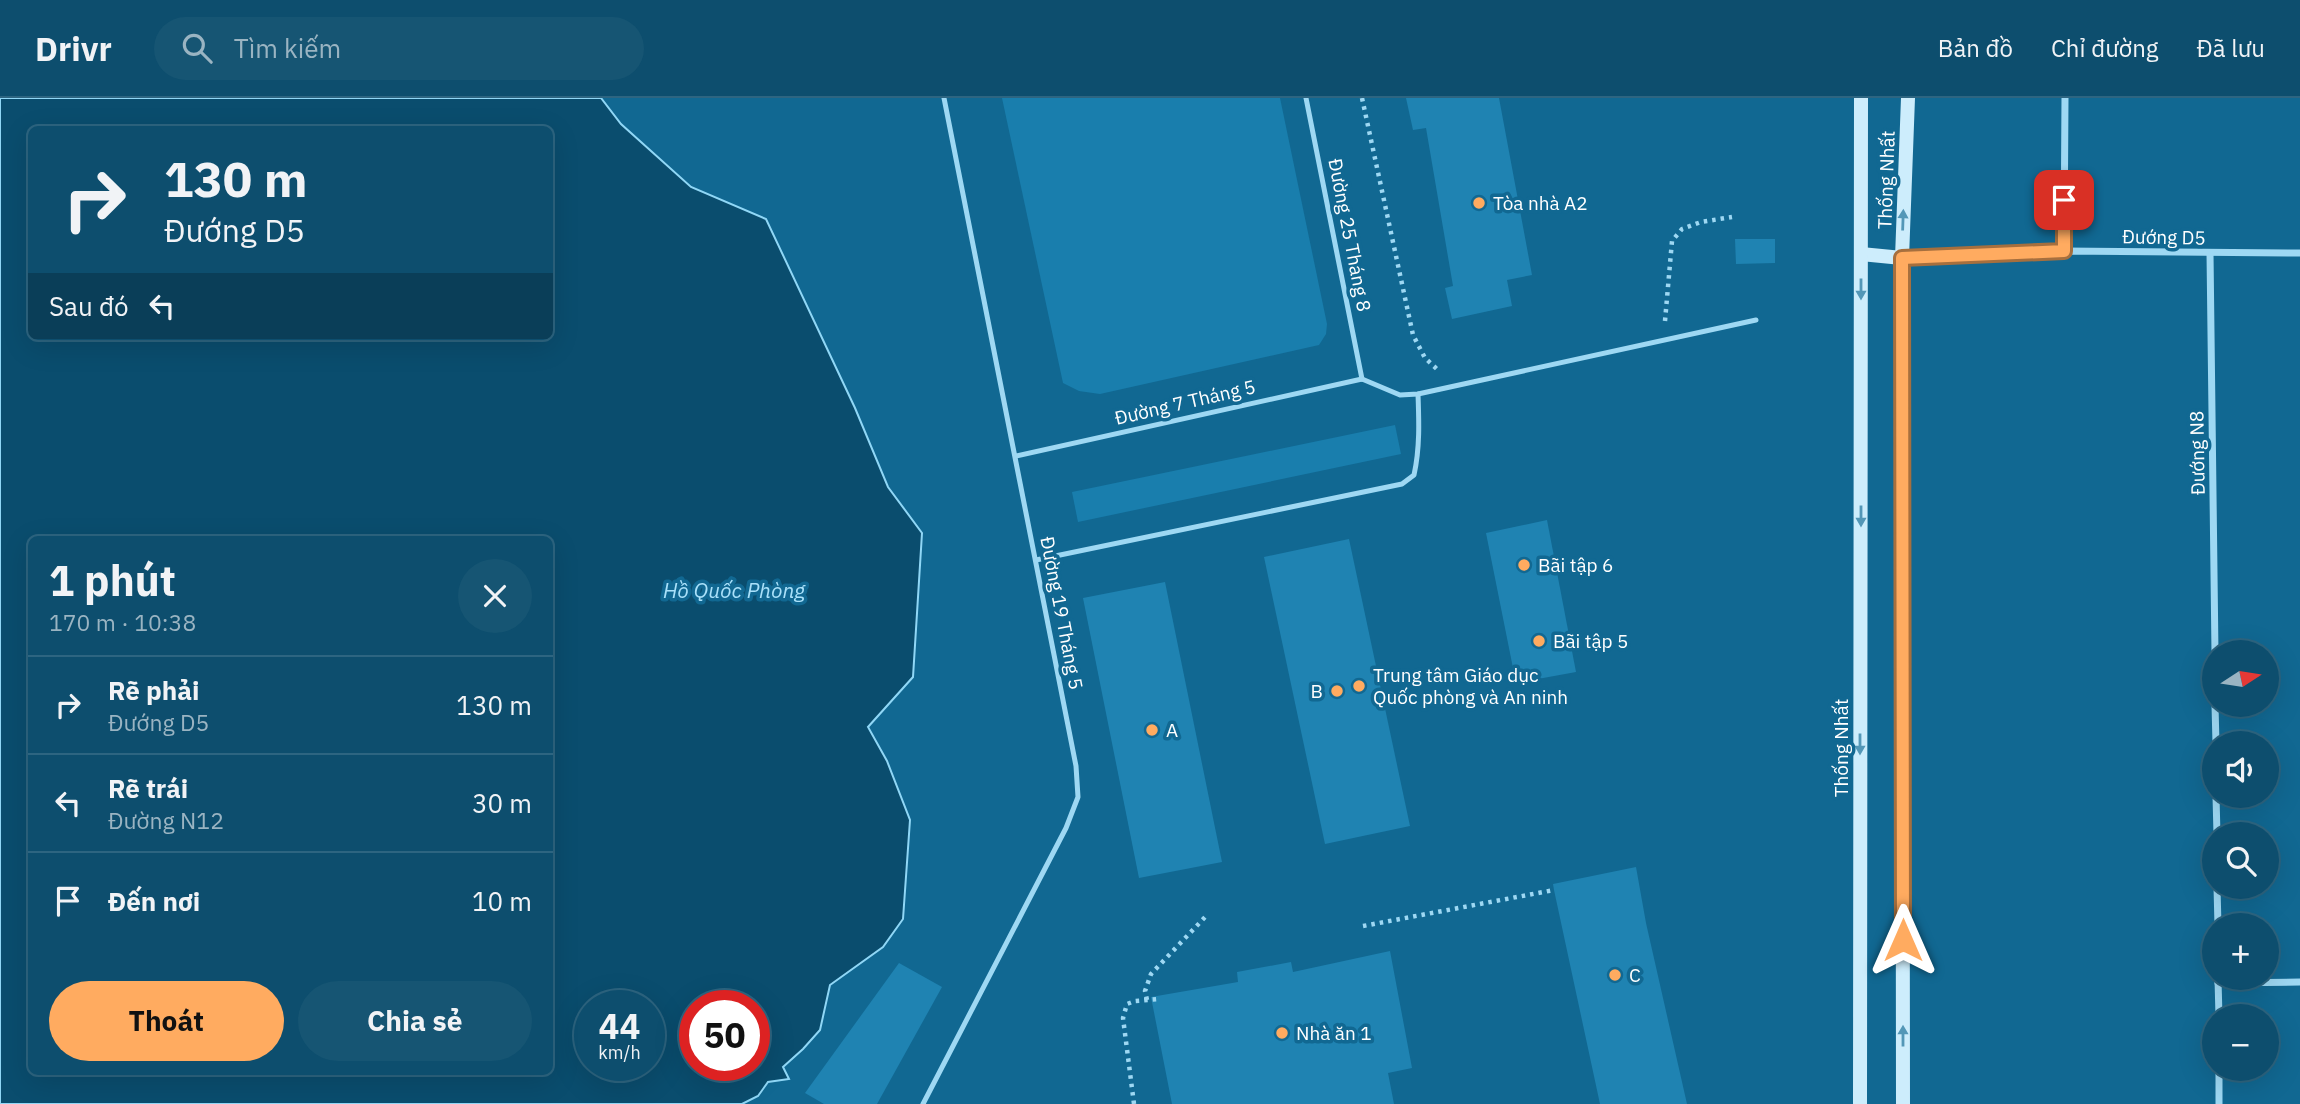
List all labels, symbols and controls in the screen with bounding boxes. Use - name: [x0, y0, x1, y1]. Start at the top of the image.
- search box: [154, 17, 644, 80]
- text: Drivr: [35, 27, 112, 70]
- icon: search: [178, 29, 216, 67]
- text: Tìm kiếm: [234, 31, 341, 65]
- text: Bản đồ: [1938, 32, 2013, 64]
- text: Chỉ đường: [2051, 32, 2159, 64]
- text: Đã lưu: [2197, 32, 2265, 64]
- street label: Thống Nhất: [1872, 130, 1900, 230]
- text: 130 m: [164, 147, 308, 210]
- icon: right: [49, 154, 140, 245]
- street label: Đường 25 Tháng 8: [1323, 156, 1377, 314]
- pin: [2034, 170, 2094, 230]
- icon: arrive: [2045, 181, 2083, 219]
- place label: Tòa nhà A2: [1493, 191, 1588, 215]
- marker: Tòa nhà A2: [1471, 195, 1487, 211]
- text: Đướng D5: [164, 209, 305, 251]
- one-way arrow: [1898, 209, 1909, 231]
- street label: Đướng D5: [2122, 224, 2206, 250]
- one-way arrow: [1855, 278, 1867, 300]
- icon: left: [143, 287, 181, 325]
- text: Sau đó: [49, 289, 129, 323]
- street label: Đường 7 Tháng 5: [1112, 374, 1258, 430]
- street label: Đướng N8: [2184, 411, 2210, 495]
- one-way arrow: [1855, 505, 1867, 527]
- street label: Đường 19 Tháng 5: [1035, 534, 1089, 692]
- text: 1 phút: [49, 553, 176, 608]
- place label: Bãi tập 6: [1538, 553, 1614, 577]
- marker: Bãi tập 6: [1516, 557, 1532, 573]
- button: close: [458, 559, 532, 633]
- water label: Hồ Quốc Phòng: [663, 576, 806, 604]
- text: 170 m · 10:38: [49, 607, 196, 637]
- place label: Bãi tập 5: [1553, 629, 1629, 653]
- marker: Bãi tập 5: [1531, 633, 1547, 649]
- north arrow: [2202, 640, 2278, 718]
- map controls: [2202, 640, 2279, 1081]
- place label: Trung tâm Giáo dục Quốc phòng và An ninh: [1373, 663, 1568, 709]
- text: Rẽ phải: [108, 673, 199, 707]
- marker: Trung tâm Giáo dục Quốc phòng và An ninh: [1351, 678, 1367, 694]
- place label: B: [1311, 679, 1323, 703]
- marker: B: [1329, 683, 1345, 699]
- icon: right: [49, 686, 87, 724]
- text: 130 m: [456, 688, 532, 722]
- street label: Thống Nhất: [1829, 699, 1853, 797]
- text: Đướng D5: [108, 707, 209, 737]
- place label: A: [1166, 718, 1178, 742]
- marker: A: [1144, 722, 1160, 738]
- button: sound: [2202, 731, 2279, 808]
- one-way arrow: [1854, 733, 1866, 755]
- text: Rẽ trái: [108, 771, 188, 805]
- icon: left: [49, 784, 87, 822]
- text: 30 m: [472, 786, 532, 820]
- text: Đường N12: [108, 805, 224, 835]
- button: search: [2202, 822, 2279, 899]
- icon: arrive: [49, 882, 87, 920]
- text: Đến nơi: [108, 884, 200, 918]
- text: 10 m: [472, 884, 532, 918]
- position arrow: [1866, 903, 1940, 977]
- button: +: [2202, 913, 2279, 990]
- place label: C: [1629, 963, 1641, 987]
- marker: C: [1607, 967, 1623, 983]
- button: Thoát: [49, 981, 284, 1061]
- button: Chia sẻ: [298, 981, 532, 1061]
- speed limit sign: 50: [679, 990, 770, 1081]
- text: 44: [598, 1003, 641, 1049]
- button: −: [2202, 1004, 2279, 1081]
- place label: Nhà ăn 1: [1296, 1021, 1372, 1045]
- marker: Nhà ăn 1: [1274, 1025, 1290, 1041]
- one-way arrow: [1897, 1025, 1909, 1047]
- text: km/h: [598, 1041, 641, 1064]

